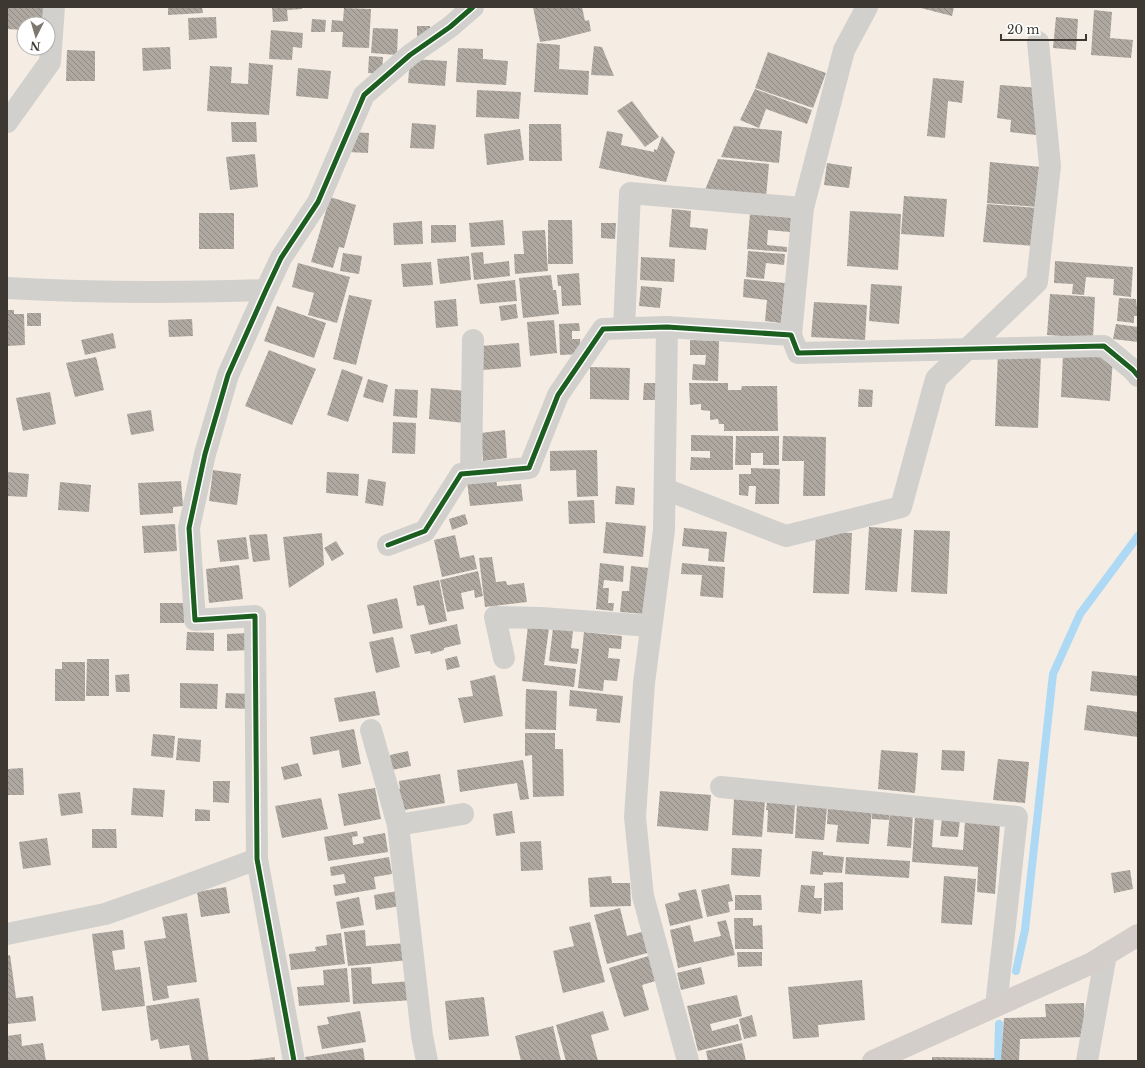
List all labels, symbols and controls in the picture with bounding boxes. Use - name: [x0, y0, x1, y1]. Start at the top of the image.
- north arrow: [16, 16, 56, 56]
- scale bar: [1001, 16, 1086, 42]
- text: 20 m: [1007, 22, 1039, 37]
- text: N: [29, 38, 41, 53]

